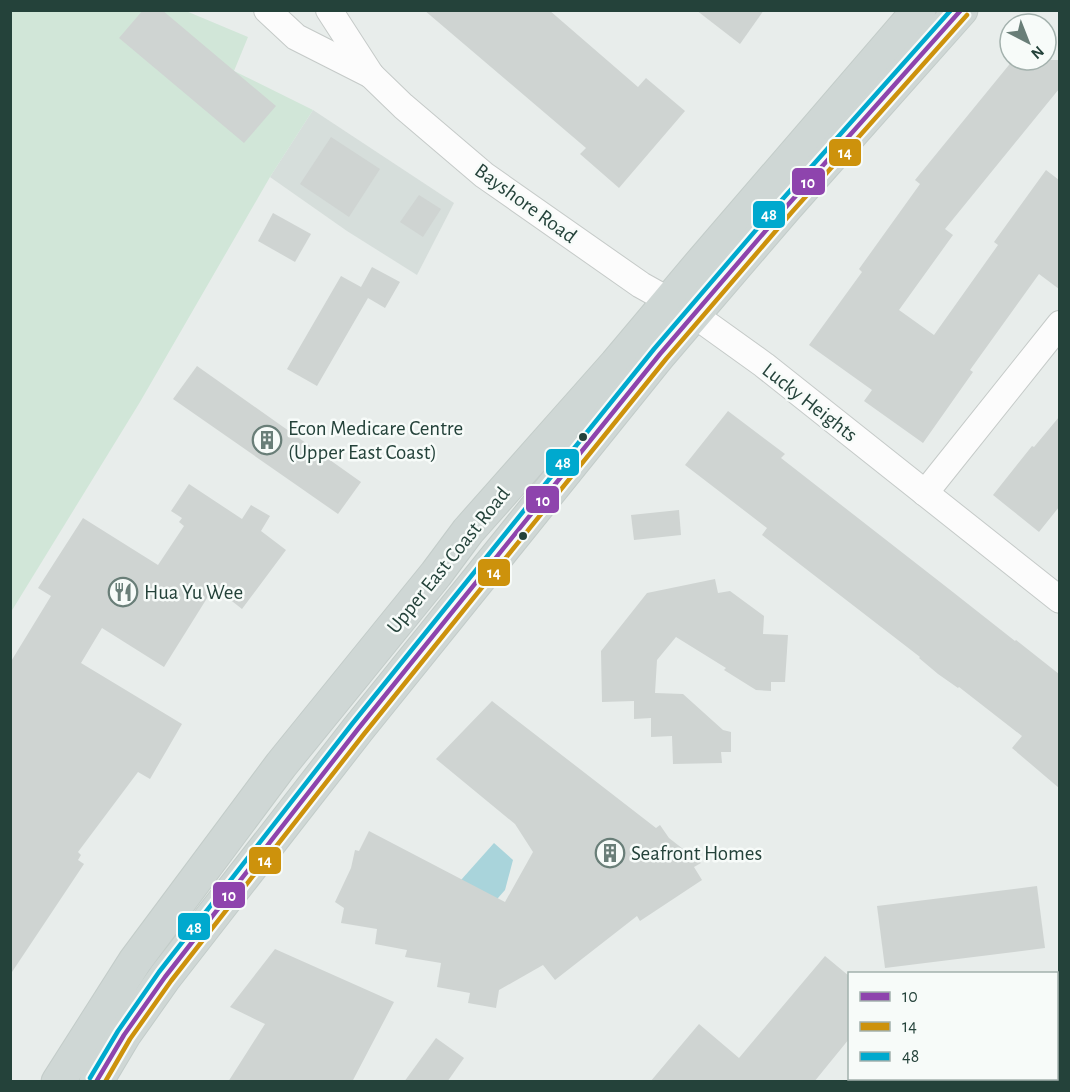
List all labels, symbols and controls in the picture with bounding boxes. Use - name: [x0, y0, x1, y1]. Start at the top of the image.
- north arrow: [998, 12, 1058, 72]
- text: N: [1028, 43, 1047, 62]
- line badge: 14: [828, 138, 862, 167]
- text: 14: [838, 145, 852, 161]
- street label: Bayshore Road: [471, 160, 581, 247]
- line badge: 10: [791, 167, 826, 196]
- text: 10: [801, 175, 815, 191]
- line badge: 48: [752, 200, 786, 229]
- text: 48: [761, 207, 777, 223]
- street label: Lucky Heights: [758, 359, 861, 446]
- place label: Econ Medicare Centre (Upper East Coast): [288, 418, 463, 463]
- building icon: Econ Medicare Centre (Upper East Coast): [251, 424, 283, 456]
- unlabelled marker: [577, 431, 589, 443]
- line badge: 48: [545, 448, 580, 477]
- text: 48: [555, 455, 571, 471]
- street label: Upper East Coast Road: [383, 483, 514, 637]
- line badge: 10: [525, 485, 560, 514]
- text: 10: [536, 493, 550, 509]
- unlabelled marker: [517, 530, 529, 542]
- line badge: 14: [477, 558, 511, 587]
- text: 14: [487, 565, 501, 581]
- restaurant icon: Hua Yu Wee: [107, 576, 139, 608]
- place label: Hua Yu Wee: [144, 582, 243, 603]
- building icon: Seafront Homes: [594, 837, 626, 869]
- place label: Seafront Homes: [631, 843, 762, 864]
- line badge: 14: [248, 846, 282, 875]
- text: 14: [258, 853, 272, 869]
- line badge: 10: [212, 881, 246, 909]
- text: 10: [222, 888, 236, 904]
- line badge: 48: [177, 912, 211, 941]
- text: 48: [186, 920, 202, 936]
- legend: [848, 972, 1058, 1080]
- text: 10: [902, 988, 918, 1006]
- text: 14: [902, 1018, 917, 1036]
- text: 48: [902, 1048, 919, 1066]

